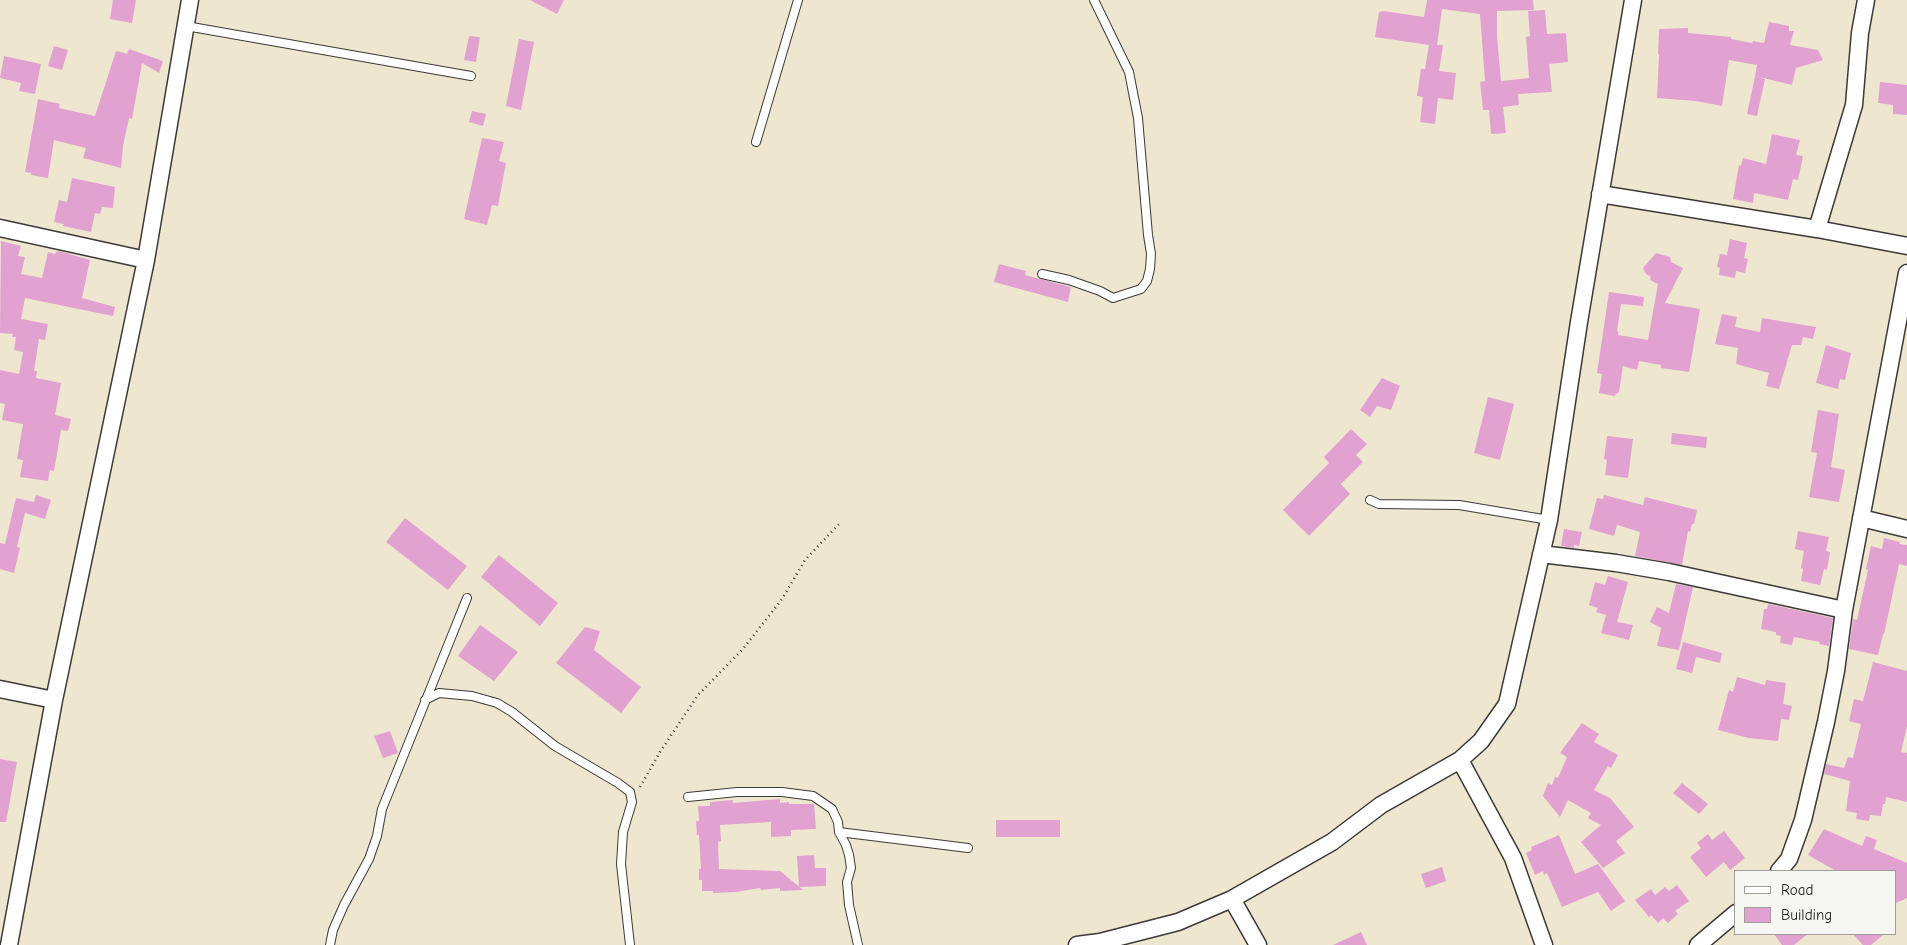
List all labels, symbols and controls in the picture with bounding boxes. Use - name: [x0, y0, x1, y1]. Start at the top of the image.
- legend: [1734, 870, 1897, 935]
- text: Road: [1781, 881, 1813, 899]
- text: Building: [1781, 906, 1832, 924]

